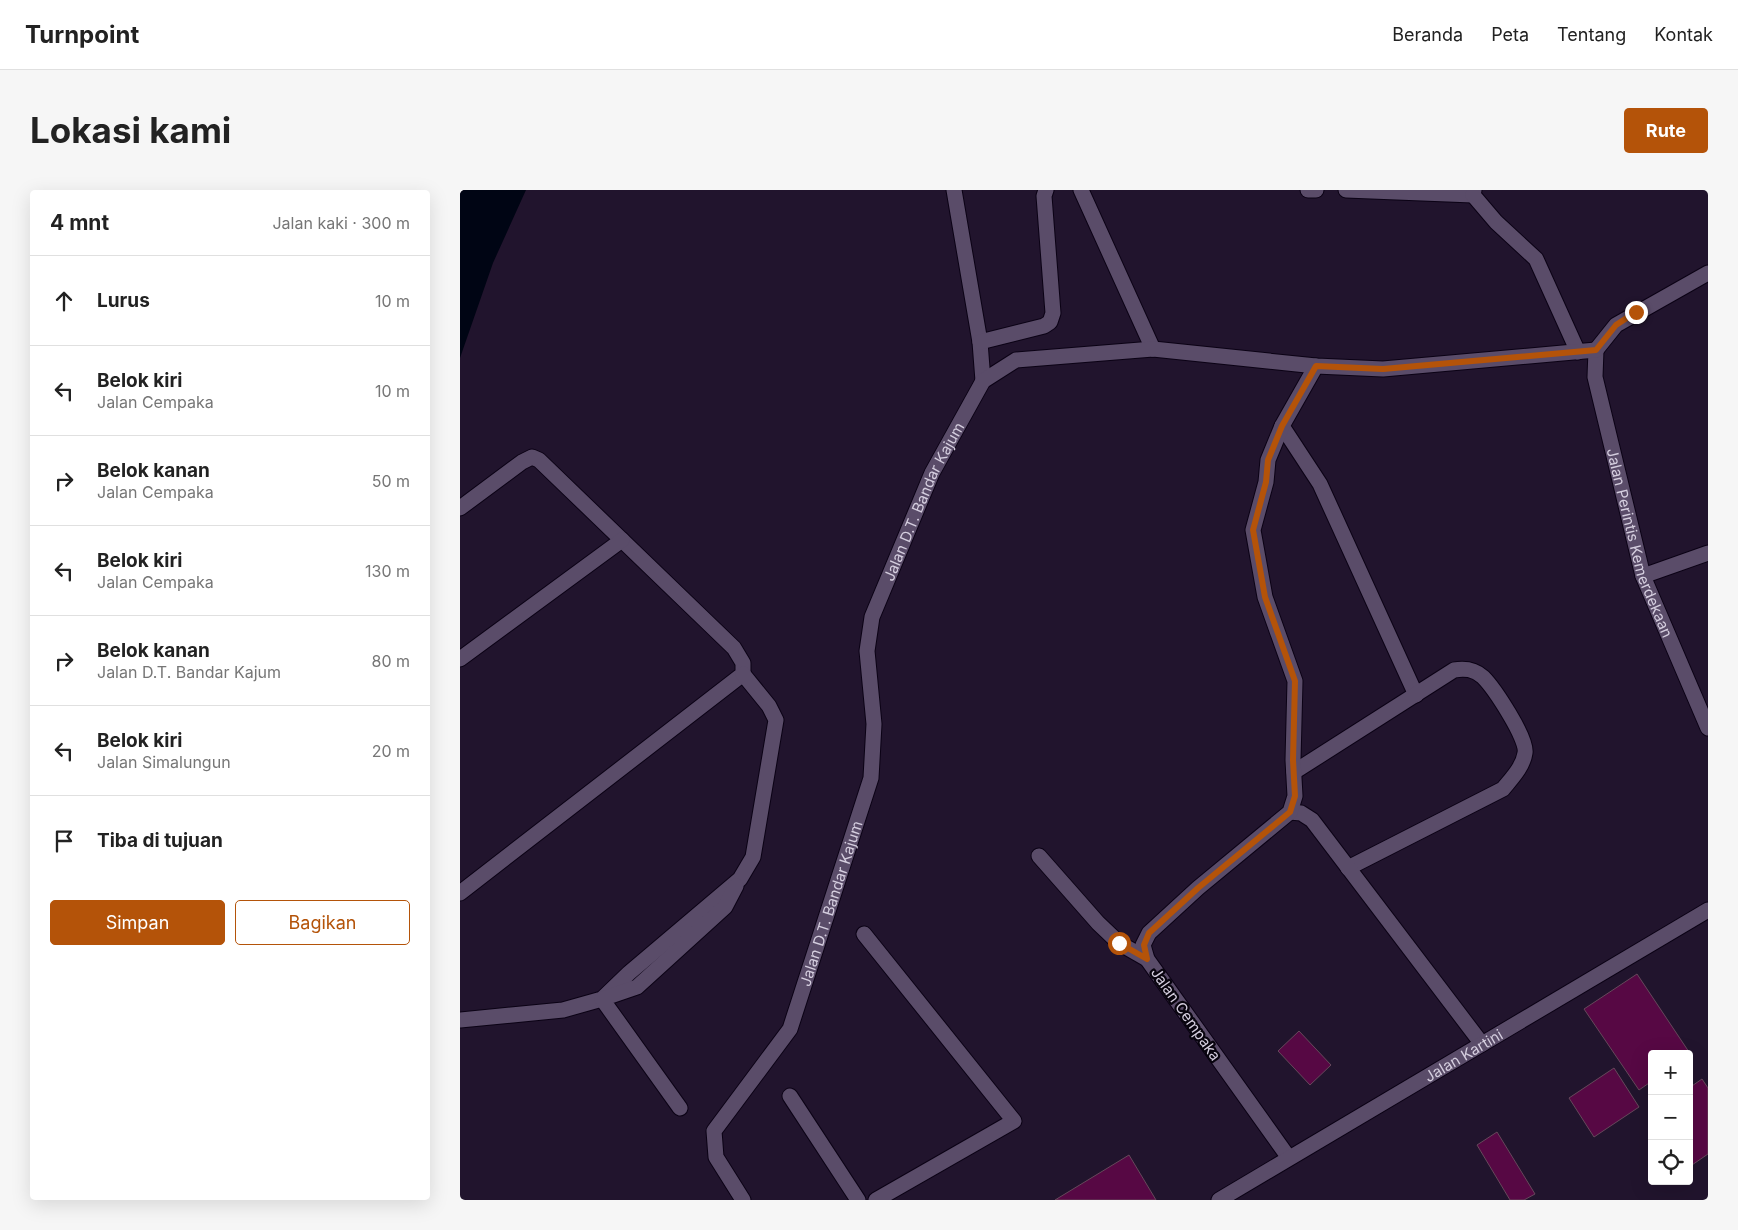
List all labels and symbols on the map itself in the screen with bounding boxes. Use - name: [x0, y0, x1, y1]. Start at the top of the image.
- route end: [1625, 301, 1648, 324]
- street label: Jalan D.T. Bandar Kajum: [879, 419, 968, 584]
- street label: Jalan Perintis Kemerdekaan: [1603, 446, 1678, 640]
- street label: Jalan D.T. Bandar Kajum: [795, 818, 866, 989]
- route start: [1108, 932, 1131, 955]
- street label: Jalan Cempaka: [1147, 964, 1225, 1064]
- street label: Jalan Kartini: [1421, 1025, 1506, 1086]

